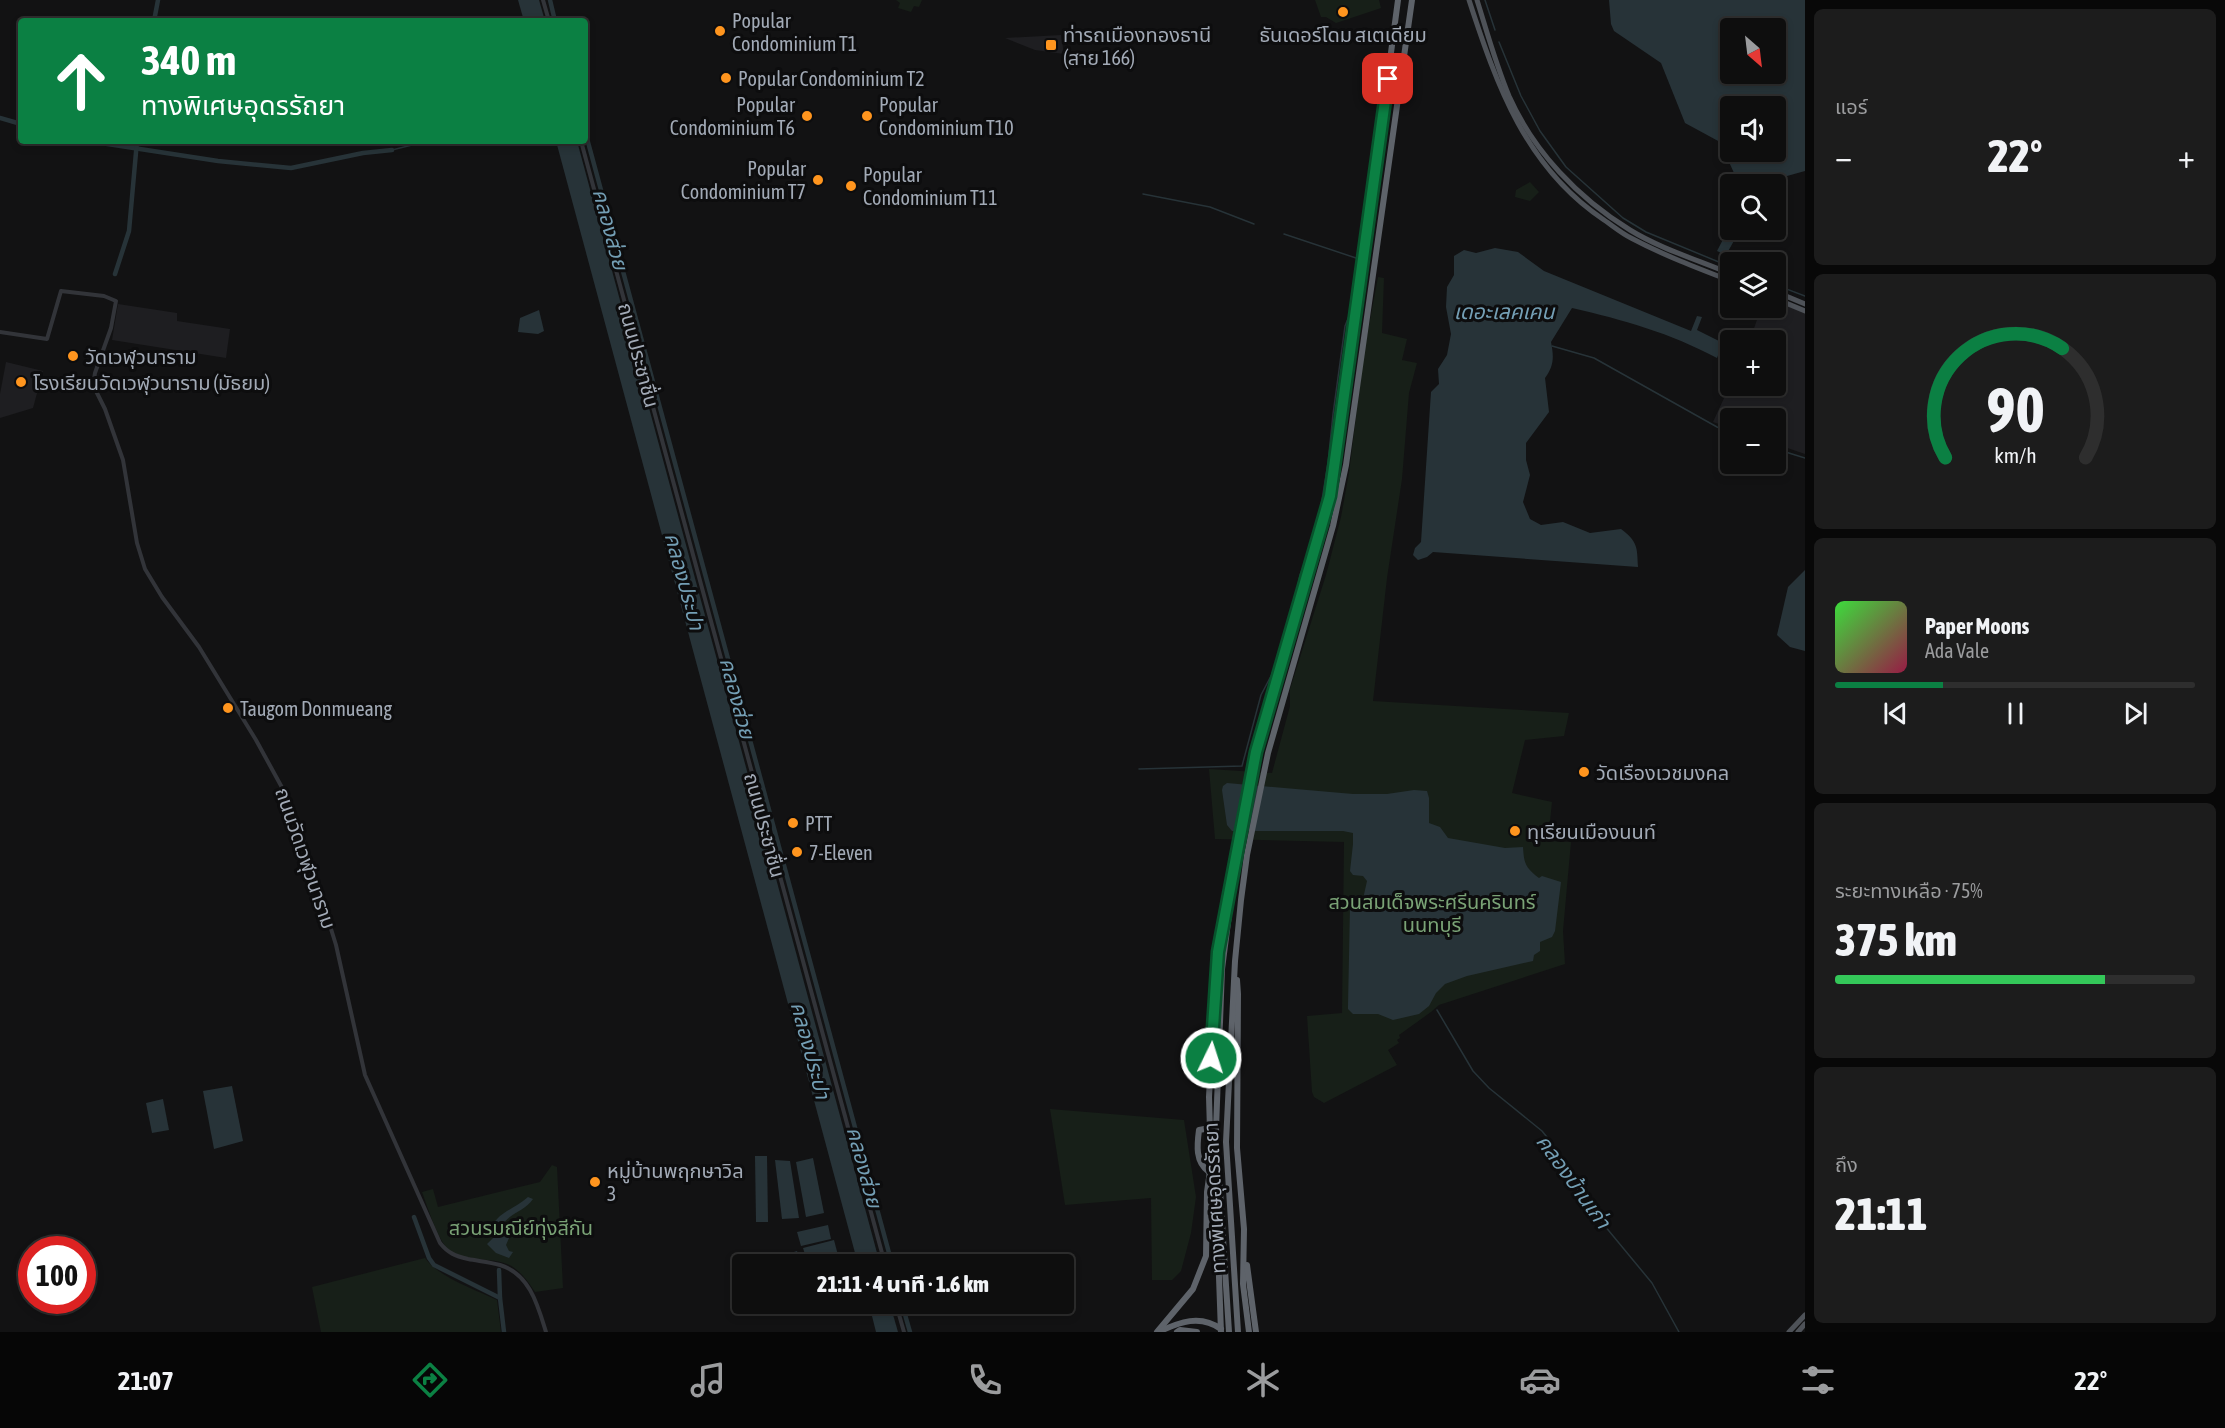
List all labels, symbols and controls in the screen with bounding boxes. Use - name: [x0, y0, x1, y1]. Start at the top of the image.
- marker: ธันเดอร์โดม สเตเดียม: [1336, 5, 1350, 19]
- place label: Popular Condominium T1: [732, 9, 857, 55]
- north arrow: [1720, 18, 1786, 84]
- map controls: [1720, 18, 1786, 474]
- place label: ท่ารถเมืองทองธานี (สาย 166): [1063, 23, 1211, 69]
- place label: ธันเดอร์โดม สเตเดียม: [1259, 23, 1427, 46]
- marker: Popular Condominium T1: [713, 24, 727, 38]
- text: 340 m: [141, 36, 236, 84]
- marker: ท่ารถเมืองทองธานี (สาย 166): [1044, 38, 1058, 52]
- icon: ahead: [42, 42, 120, 120]
- pin: [1362, 53, 1413, 104]
- icon: arrive: [1371, 62, 1404, 95]
- place label: Popular Condominium T2: [738, 67, 925, 90]
- marker: Popular Condominium T2: [719, 71, 733, 85]
- text: ทางพิเศษอุดรรัถยา: [141, 90, 345, 121]
- place label: Popular Condominium T6: [670, 93, 796, 139]
- place label: Popular Condominium T10: [879, 93, 1014, 139]
- text: แอร์: [1835, 95, 1867, 118]
- button: sound: [1720, 96, 1786, 162]
- marker: Popular Condominium T6: [800, 109, 814, 123]
- marker: Popular Condominium T10: [860, 109, 874, 123]
- text: 22°: [1988, 130, 2042, 182]
- text: −: [1835, 137, 1852, 175]
- text: +: [2178, 137, 2195, 175]
- place label: Popular Condominium T7: [681, 157, 807, 203]
- place label: Popular Condominium T11: [863, 163, 998, 209]
- marker: Popular Condominium T7: [811, 173, 825, 187]
- button: search: [1720, 174, 1786, 240]
- marker: Popular Condominium T11: [844, 179, 858, 193]
- water label: คลองส่วย: [589, 186, 634, 274]
- button: layers: [1720, 252, 1786, 318]
- water label: เดอะเลคเคน: [1454, 299, 1555, 323]
- street label: ถนนประชาชื่น: [614, 300, 666, 410]
- button: +: [1720, 330, 1786, 396]
- place label: วัดเวฬุวนาราม: [85, 345, 196, 369]
- marker: วัดเวฬุวนาราม: [66, 349, 80, 363]
- place label: โรงเรียนวัดเวฬุวนาราม (มัธยม): [33, 371, 270, 395]
- marker: โรงเรียนวัดเวฬุวนาราม (มัธยม): [14, 375, 28, 389]
- text: 90: [1986, 375, 2044, 446]
- button: −: [1720, 408, 1786, 474]
- text: km/h: [1994, 444, 2036, 469]
- water label: คลองประปา: [661, 530, 710, 634]
- text: Paper Moons: [1925, 613, 2029, 639]
- text: Ada Vale: [1925, 639, 1989, 662]
- water label: คลองส่วย: [716, 655, 761, 743]
- place label: Taugom Donmueang: [240, 697, 393, 720]
- icon: previous: [1879, 697, 1912, 730]
- icon: pause: [1999, 697, 2032, 730]
- icon: next: [2119, 697, 2152, 730]
- marker: Taugom Donmueang: [221, 701, 235, 715]
- place label: วัดเรืองเวชมงคล: [1596, 761, 1729, 784]
- marker: วัดเรืองเวชมงคล: [1577, 765, 1591, 779]
- street label: ถนนประชาชื่น: [740, 770, 792, 880]
- street label: ถนนวัดเวฬุวนาราม: [270, 784, 341, 932]
- place label: PTT: [805, 812, 833, 835]
- marker: PTT: [786, 816, 800, 830]
- place label: ทุเรียนเมืองนนท์: [1527, 820, 1656, 844]
- marker: ทุเรียนเมืองนนท์: [1508, 824, 1522, 838]
- place label: 7-Eleven: [809, 841, 873, 864]
- marker: 7-Eleven: [790, 845, 804, 859]
- text: ระยะทางเหลือ · 75%: [1835, 879, 1983, 902]
- park label: สวนสมเด็จพระศรีนครินทร์ นนทบุรี: [1328, 890, 1537, 937]
- text: 375 km: [1835, 914, 1957, 966]
- water label: คลองประปา: [787, 999, 836, 1103]
- position arrow: [1179, 1026, 1243, 1090]
- street label: ทางพิเศษอุดรรัถยา: [1199, 1122, 1230, 1274]
- water label: คลองส่วย: [843, 1124, 888, 1212]
- water label: คลองบ้านเก่า: [1532, 1130, 1617, 1234]
- text: ถึง: [1835, 1153, 1858, 1176]
- place label: หมู่บ้านพฤกษาวิล 3: [607, 1159, 744, 1205]
- marker: หมู่บ้านพฤกษาวิล 3: [588, 1175, 602, 1189]
- text: 21:11: [1835, 1188, 1928, 1240]
- park label: สวนรมณีย์ทุ่งสีกัน: [449, 1216, 593, 1240]
- speed limit sign: 100: [18, 1236, 96, 1314]
- text: 21:11 · 4 นาที · 1.6 km: [817, 1271, 989, 1297]
- icon: directions: [409, 1359, 451, 1401]
- icon: music: [687, 1359, 729, 1401]
- icon: phone: [964, 1359, 1006, 1401]
- icon: climate: [1242, 1359, 1284, 1401]
- icon: car: [1519, 1359, 1561, 1401]
- icon: filters: [1797, 1359, 1839, 1401]
- text: 21:07: [118, 1365, 174, 1396]
- text: 22°: [2074, 1365, 2107, 1396]

